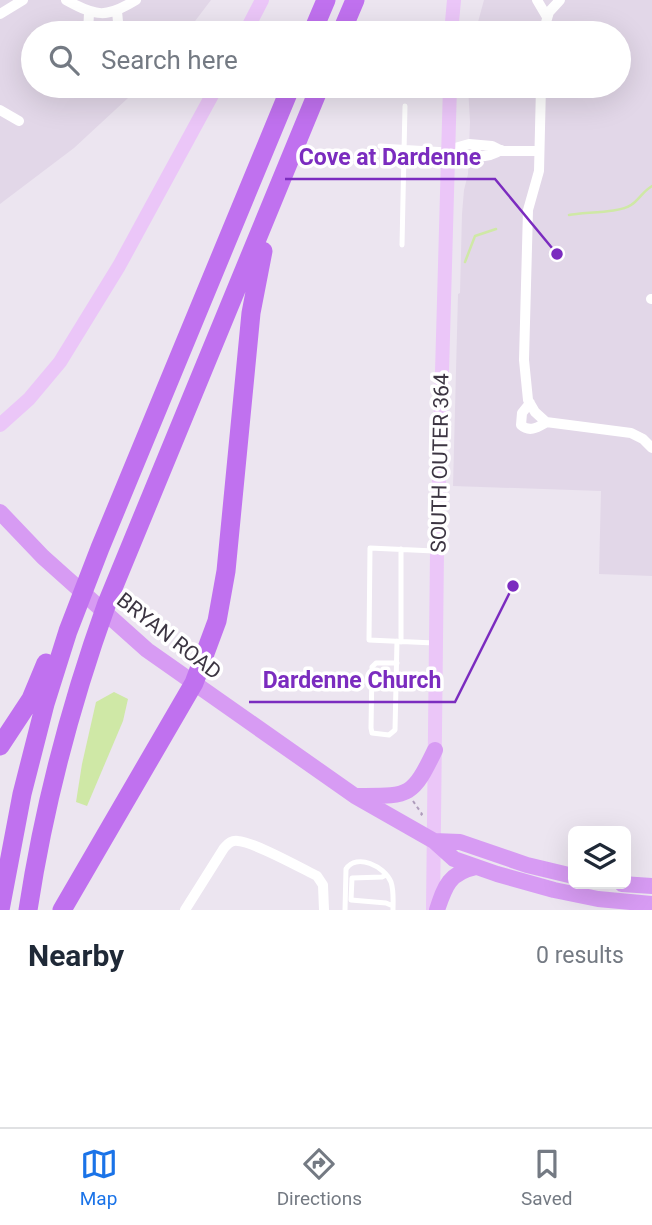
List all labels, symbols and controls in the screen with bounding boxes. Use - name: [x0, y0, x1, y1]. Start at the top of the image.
- search box: [21, 21, 631, 98]
- icon: search: [45, 41, 83, 79]
- text: Search here: [101, 45, 238, 75]
- callout: Cove at Dardenne: [285, 135, 495, 179]
- text: Cove at Dardenne: [299, 144, 481, 171]
- street label: SOUTH OUTER 364: [426, 373, 454, 553]
- street label: BRYAN ROAD: [112, 588, 226, 684]
- callout: Dardenne Church: [249, 658, 455, 702]
- text: Dardenne Church: [263, 667, 441, 694]
- map controls: [568, 826, 631, 889]
- button: layers: [568, 826, 631, 889]
- text: Nearby: [28, 938, 124, 973]
- text: 0 results: [536, 942, 624, 969]
- tab: Map: [80, 1145, 118, 1210]
- tab: Directions: [277, 1145, 362, 1210]
- tab: Saved: [521, 1145, 572, 1210]

